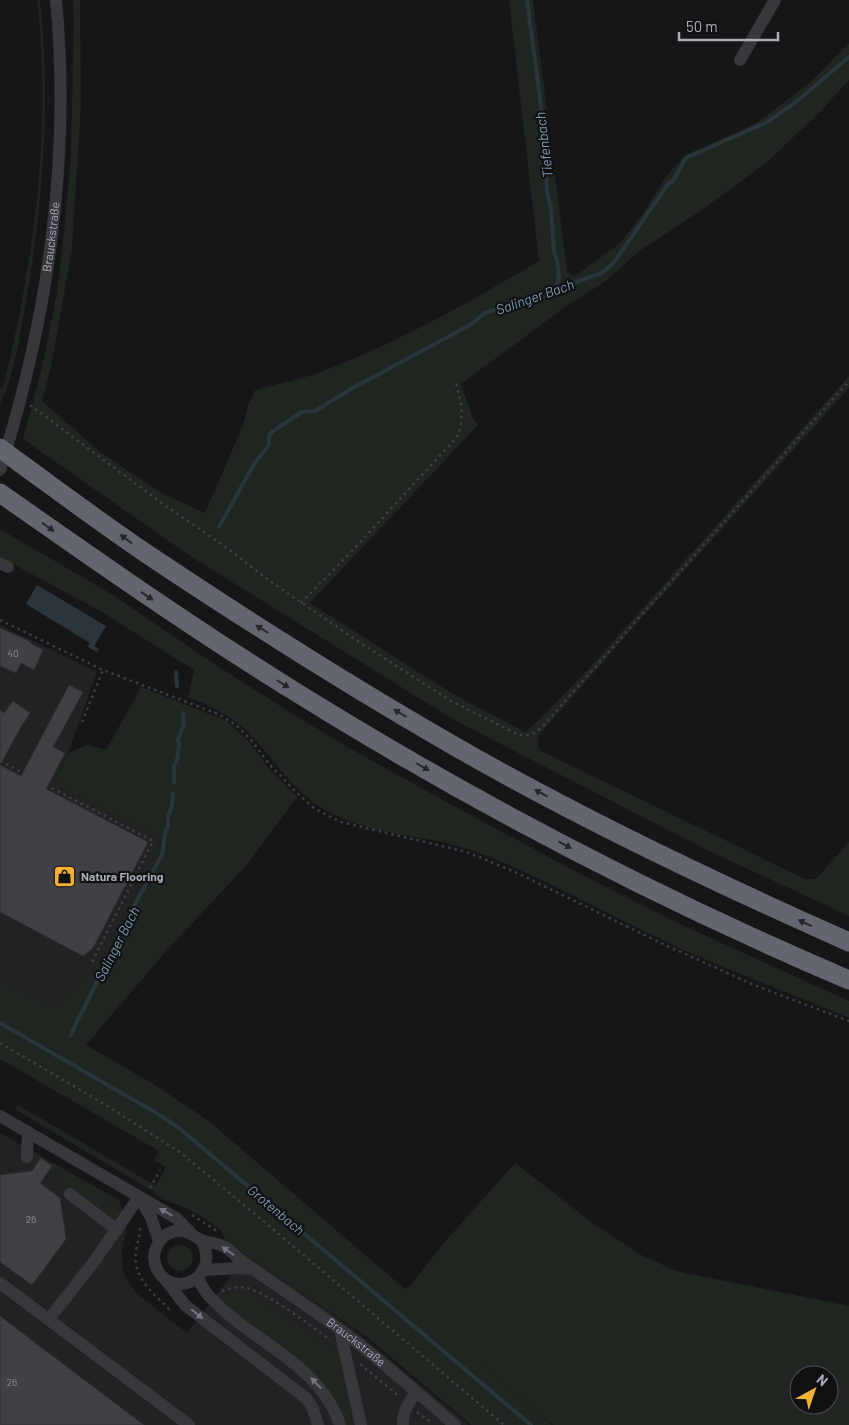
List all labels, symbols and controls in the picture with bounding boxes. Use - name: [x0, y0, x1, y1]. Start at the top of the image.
- scale bar: [679, 10, 778, 42]
- text: 50 m: [686, 17, 718, 35]
- water label: Tiefenbach: [531, 111, 556, 179]
- street label: Brauckstraße: [39, 201, 62, 273]
- water label: Salinger Bach: [494, 275, 576, 318]
- one-way arrow: [41, 522, 55, 532]
- one-way arrow: [119, 534, 133, 544]
- one-way arrow: [140, 591, 153, 600]
- one-way arrow: [255, 624, 268, 633]
- house number: 40: [7, 647, 19, 659]
- one-way arrow: [276, 679, 290, 689]
- one-way arrow: [393, 709, 406, 718]
- one-way arrow: [415, 763, 430, 771]
- one-way arrow: [534, 789, 549, 797]
- one-way arrow: [558, 841, 573, 849]
- shop icon: Natura Flooring: [53, 865, 77, 889]
- place label: Natura Flooring: [81, 869, 164, 883]
- water label: Salinger Bach: [90, 904, 143, 984]
- one-way arrow: [797, 918, 812, 927]
- water label: Grotenbach: [244, 1181, 308, 1238]
- one-way arrow: [160, 1208, 173, 1217]
- house number: 26: [26, 1213, 36, 1225]
- one-way arrow: [221, 1246, 235, 1255]
- one-way arrow: [190, 1309, 203, 1320]
- street label: Brauckstraße: [324, 1314, 389, 1369]
- north arrow: [789, 1365, 839, 1415]
- text: N: [814, 1370, 832, 1389]
- house number: 26: [7, 1376, 17, 1388]
- one-way arrow: [310, 1378, 322, 1390]

